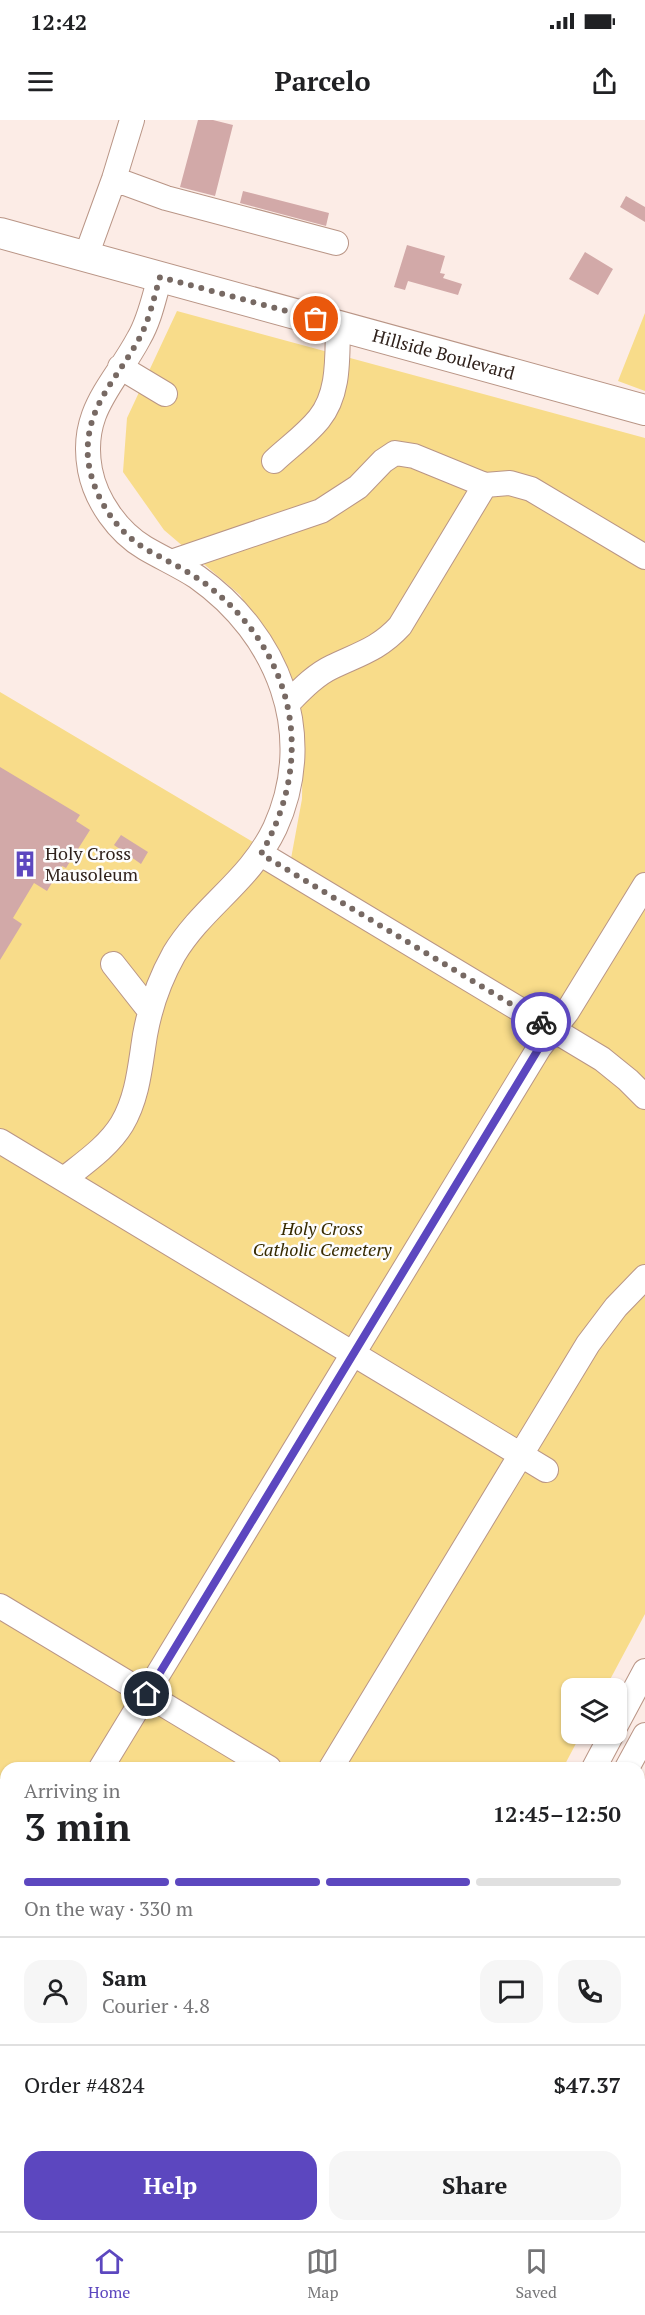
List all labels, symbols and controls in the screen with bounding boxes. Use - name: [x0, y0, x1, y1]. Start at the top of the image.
- text: 12:42: [30, 7, 87, 36]
- text: Parcelo: [275, 63, 370, 99]
- icon: menu: [24, 65, 57, 98]
- icon: share: [588, 65, 621, 98]
- pin: [290, 293, 341, 344]
- icon: bag: [299, 302, 332, 335]
- street label: Hillside Boulevard: [370, 323, 518, 385]
- place label: Holy Cross Mausoleum: [45, 841, 139, 886]
- building icon: Holy Cross Mausoleum: [10, 849, 40, 879]
- courier: [511, 992, 571, 1052]
- icon: bike: [525, 1006, 558, 1039]
- park label: Holy Cross Catholic Cemetery: [253, 1216, 392, 1261]
- pin: [121, 1668, 172, 1719]
- icon: home: [130, 1677, 163, 1710]
- map controls: [561, 1678, 627, 1744]
- button: layers: [561, 1678, 627, 1744]
- text: Arriving in: [24, 1777, 120, 1804]
- text: 12:45–12:50: [493, 1799, 621, 1828]
- text: 3 min: [24, 1800, 131, 1852]
- text: On the way · 330 m: [24, 1895, 193, 1922]
- button: person: [24, 1960, 87, 2023]
- button: chat: [480, 1960, 543, 2023]
- button: phone: [558, 1960, 621, 2023]
- text: Sam: [102, 1963, 147, 1992]
- text: Courier · 4.8: [102, 1992, 210, 2019]
- text: Order #4824: [24, 2070, 144, 2099]
- text: $47.37: [554, 2070, 621, 2099]
- button: Help: [24, 2151, 317, 2220]
- button: Share: [329, 2151, 621, 2220]
- tab: Home: [88, 2245, 130, 2303]
- tab: Map: [306, 2245, 339, 2303]
- tab: Saved: [516, 2245, 557, 2303]

